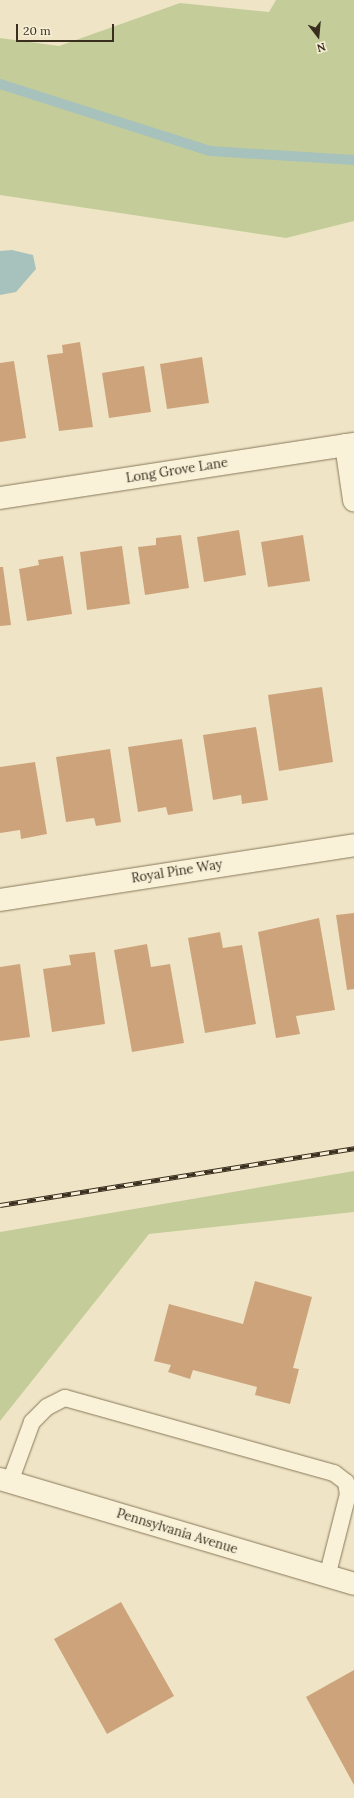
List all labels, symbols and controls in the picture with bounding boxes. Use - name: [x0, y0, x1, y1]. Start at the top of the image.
- scale bar: [18, 16, 116, 42]
- north arrow: [298, 16, 338, 56]
- text: 20 m: [23, 23, 51, 38]
- text: N: [315, 40, 327, 55]
- street label: Long Grove Lane: [125, 455, 229, 487]
- street label: Royal Pine Way: [130, 857, 224, 887]
- street label: Pennsylvania Avenue: [115, 1506, 239, 1558]

